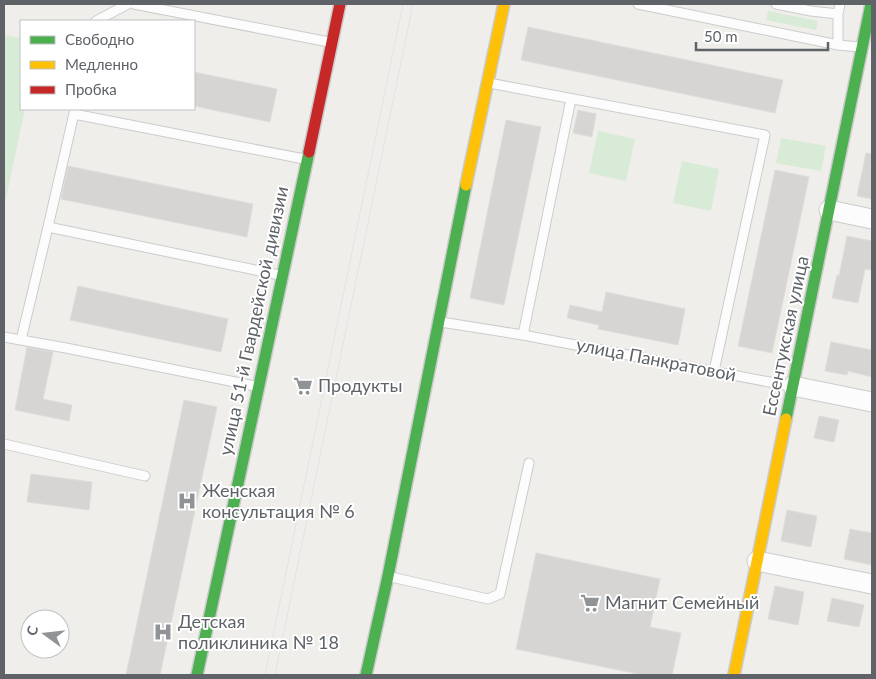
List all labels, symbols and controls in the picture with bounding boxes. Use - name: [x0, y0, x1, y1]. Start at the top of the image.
- legend: [20, 20, 195, 110]
- scale bar: [696, 20, 828, 52]
- text: 50 m: [704, 27, 738, 45]
- text: Свободно: [65, 30, 134, 48]
- text: Медленно: [65, 55, 138, 73]
- text: Пробка: [65, 80, 117, 98]
- street label: улица 51-й Гвардейской дивизии: [214, 184, 292, 457]
- street label: Ессентукская улица: [757, 254, 813, 418]
- street label: улица Панкратовой: [574, 333, 738, 385]
- place label: Продукты: [318, 374, 402, 396]
- supermarket icon: Продукты: [292, 375, 314, 397]
- place label: Женская консультация № 6: [202, 479, 355, 522]
- hospital icon: Женская консультация № 6: [176, 490, 198, 512]
- place label: Магнит Семейный: [605, 591, 759, 613]
- supermarket icon: Магнит Семейный: [579, 592, 601, 614]
- north arrow: [20, 609, 70, 659]
- place label: Детская поликлиника № 18: [178, 610, 339, 653]
- hospital icon: Детская поликлиника № 18: [152, 621, 174, 643]
- text: С: [23, 623, 42, 637]

